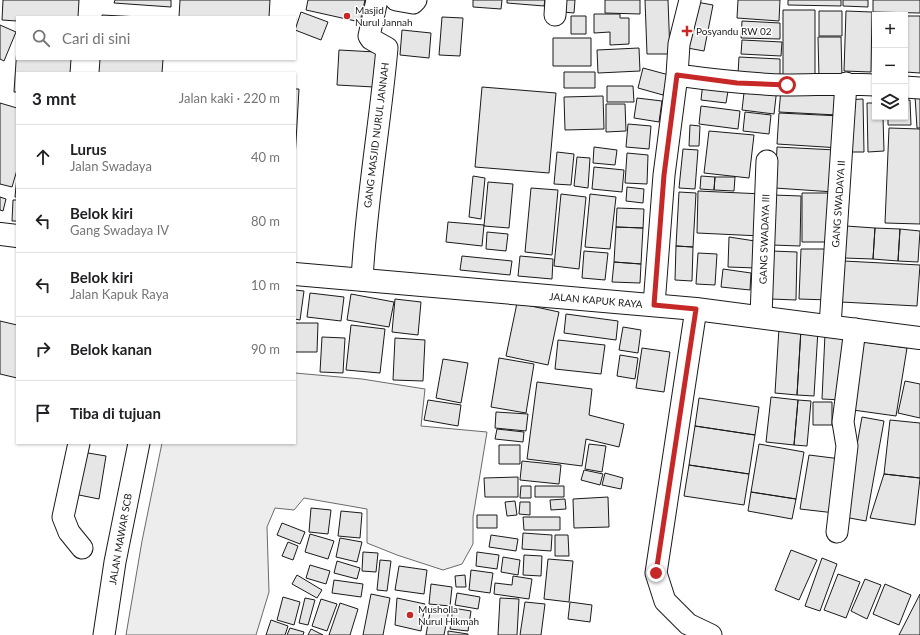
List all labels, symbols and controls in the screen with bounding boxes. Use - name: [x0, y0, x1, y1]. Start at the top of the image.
- place label: Masjid Nurul Jannah: [355, 4, 413, 28]
- marker: Masjid Nurul Jannah: [342, 11, 352, 21]
- map controls: [872, 12, 908, 120]
- button: +: [872, 12, 908, 48]
- search box: [16, 16, 296, 60]
- marker: Posyandu RW 02: [681, 25, 693, 37]
- place label: Posyandu RW 02: [696, 25, 772, 37]
- icon: search: [30, 27, 52, 49]
- text: Cari di sini: [62, 29, 130, 47]
- button: −: [872, 48, 908, 84]
- street label: GANG MASJID NURUL JANNAH: [361, 62, 391, 208]
- route start: [778, 76, 796, 94]
- button: layers: [872, 84, 908, 120]
- text: 3 mnt: [32, 88, 76, 109]
- text: Jalan kaki · 220 m: [179, 90, 280, 106]
- text: Lurus: [70, 140, 107, 158]
- icon: ahead: [32, 146, 54, 168]
- text: 40 m: [251, 149, 280, 165]
- text: Jalan Swadaya: [70, 158, 152, 174]
- street label: GANG SWADAYA II: [829, 160, 847, 248]
- street label: GANG SWADAYA III: [756, 194, 772, 284]
- text: Belok kiri: [70, 204, 133, 222]
- icon: left: [32, 210, 54, 232]
- text: 80 m: [251, 213, 280, 229]
- text: Gang Swadaya IV: [70, 222, 169, 238]
- text: Belok kiri: [70, 268, 133, 286]
- icon: left: [32, 274, 54, 296]
- text: 10 m: [251, 277, 280, 293]
- text: Jalan Kapuk Raya: [70, 286, 169, 302]
- street label: JALAN KAPUK RAYA: [549, 290, 643, 310]
- icon: right: [32, 338, 54, 360]
- text: Belok kanan: [70, 340, 152, 358]
- text: 90 m: [251, 341, 280, 357]
- icon: arrive: [32, 402, 54, 424]
- text: Tiba di tujuan: [70, 404, 161, 422]
- street label: JALAN MAWAR SCB: [106, 492, 134, 586]
- route end: [647, 564, 665, 582]
- place label: Musholla Nurul Hikmah: [418, 603, 479, 627]
- marker: Musholla Nurul Hikmah: [405, 610, 415, 620]

